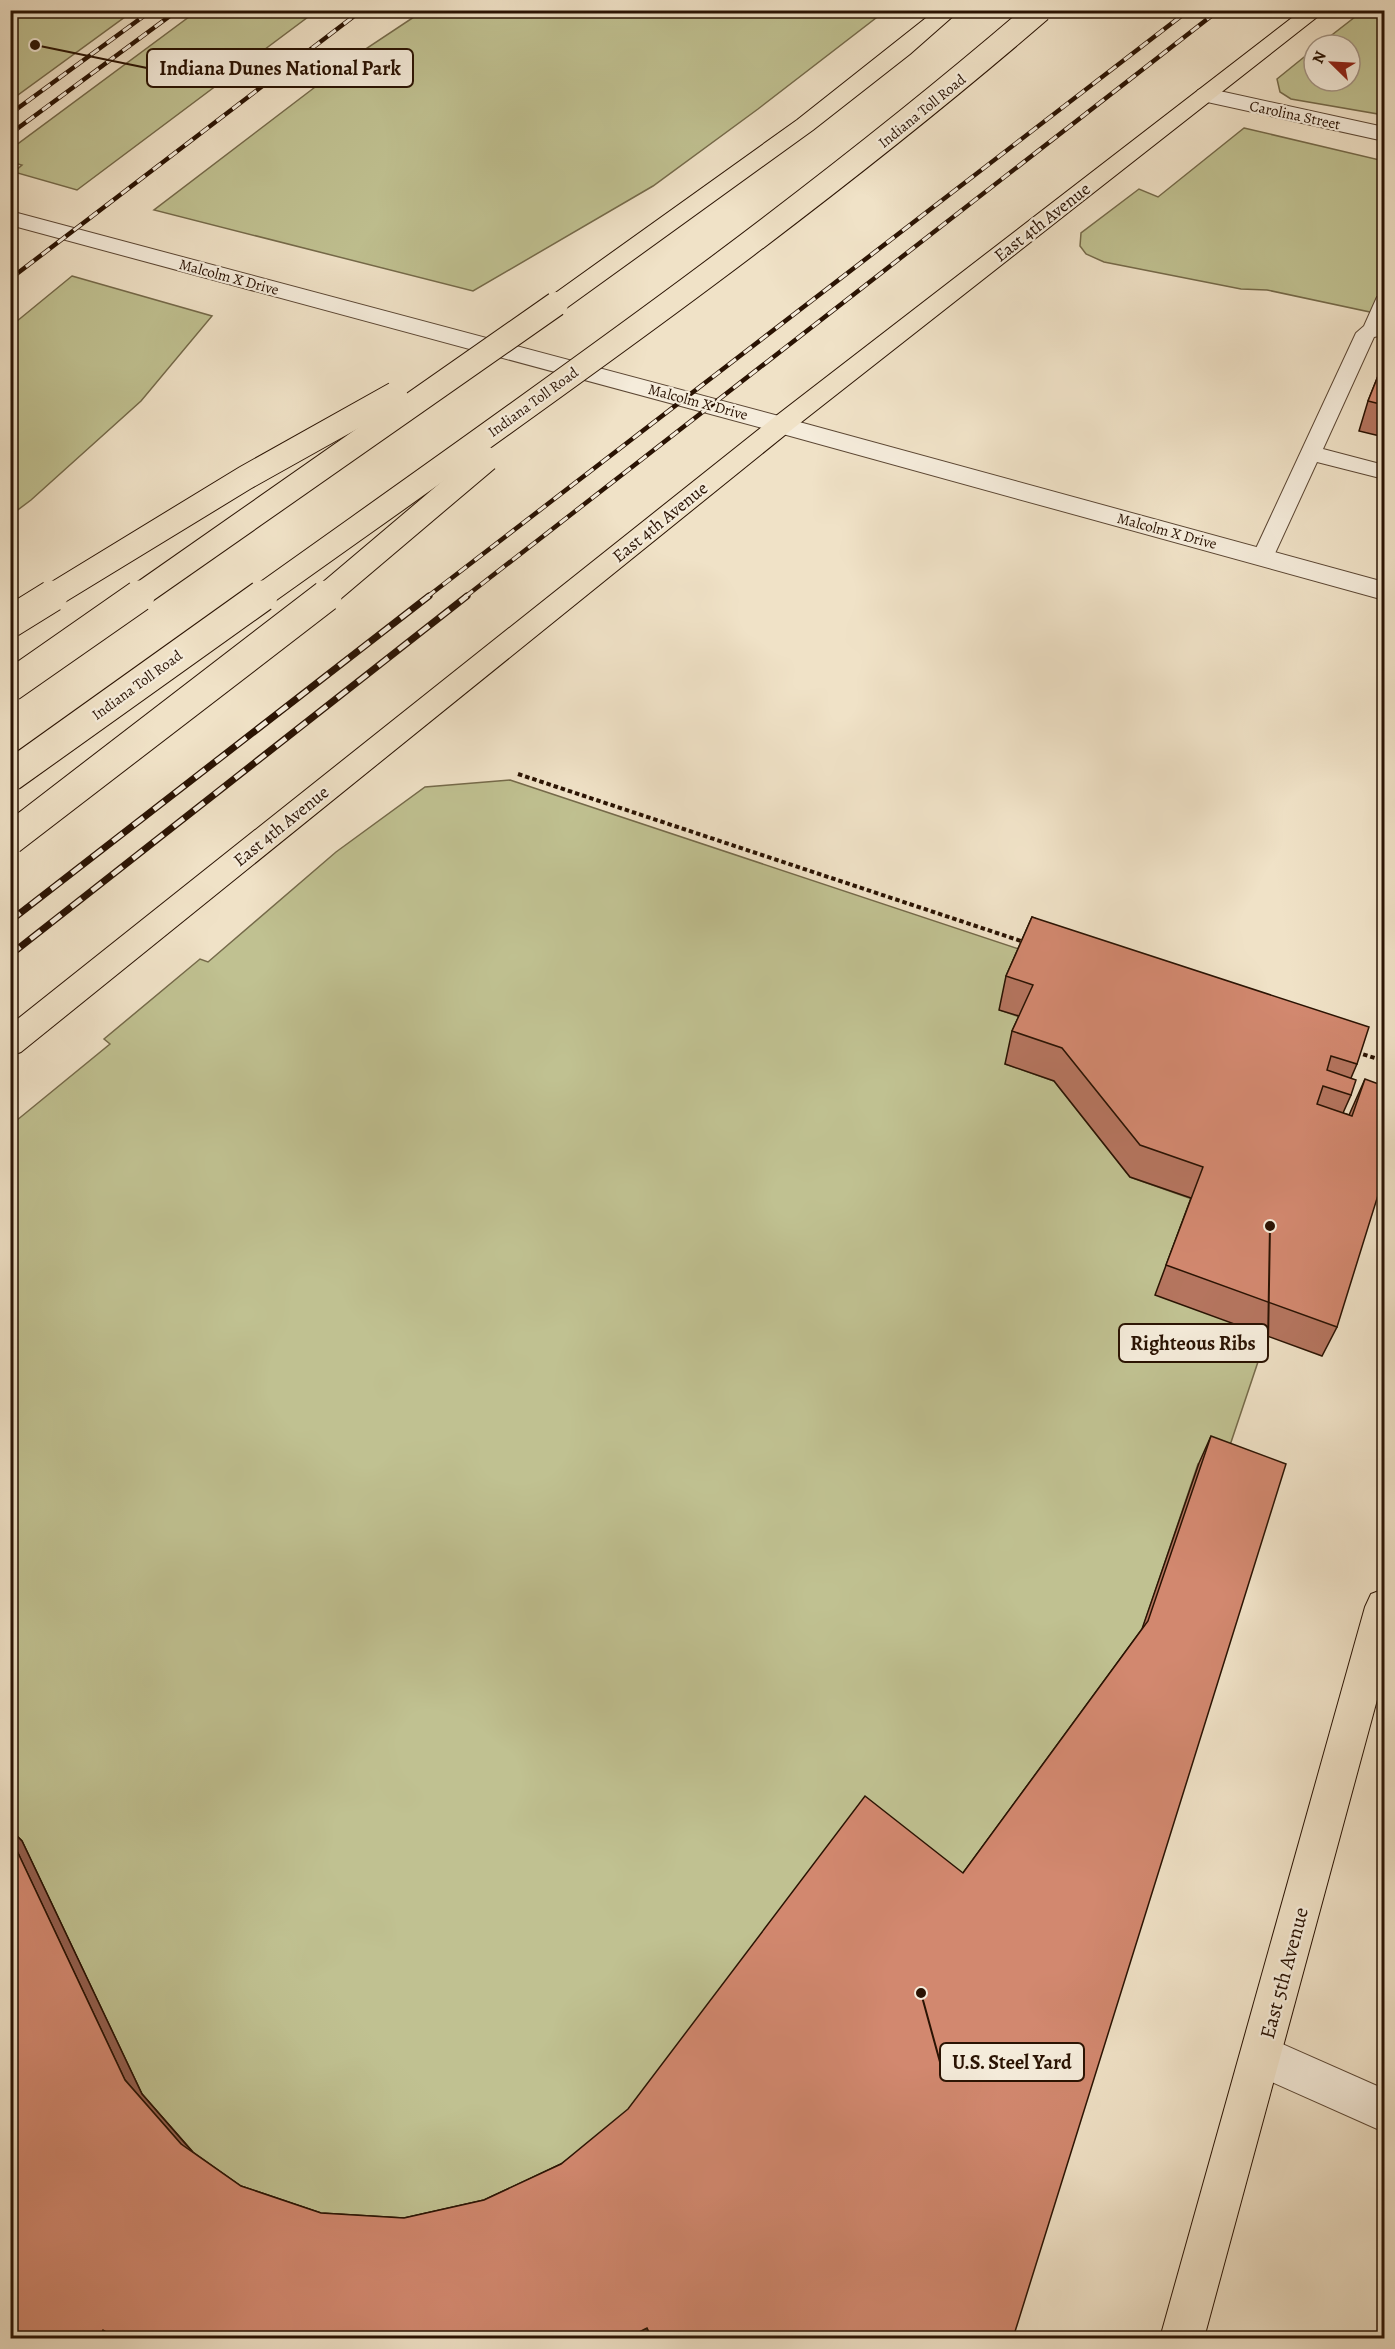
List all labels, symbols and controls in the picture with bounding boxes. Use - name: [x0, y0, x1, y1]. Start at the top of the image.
- north arrow: [1302, 33, 1362, 93]
- text: N: [1307, 47, 1332, 67]
- callout: Indiana Dunes National Park: [147, 49, 413, 87]
- text: Indiana Dunes National Park: [159, 55, 401, 82]
- street label: Indiana Toll Road: [874, 69, 971, 153]
- street label: Carolina Street: [1248, 96, 1342, 134]
- street label: East 4th Avenue: [989, 177, 1095, 267]
- street label: Malcolm X Drive: [177, 254, 281, 300]
- street label: Indiana Toll Road: [484, 362, 583, 442]
- street label: Malcolm X Drive: [646, 379, 750, 425]
- street label: East 4th Avenue: [607, 476, 713, 568]
- street label: Malcolm X Drive: [1115, 508, 1219, 554]
- street label: Indiana Toll Road: [88, 645, 187, 725]
- street label: East 4th Avenue: [228, 780, 334, 872]
- callout: Righteous Ribs: [1119, 1324, 1268, 1362]
- text: Righteous Ribs: [1130, 1330, 1256, 1357]
- street label: East 5th Avenue: [1253, 1904, 1315, 2042]
- callout: U.S. Steel Yard: [940, 2043, 1084, 2081]
- text: U.S. Steel Yard: [952, 2049, 1072, 2076]

